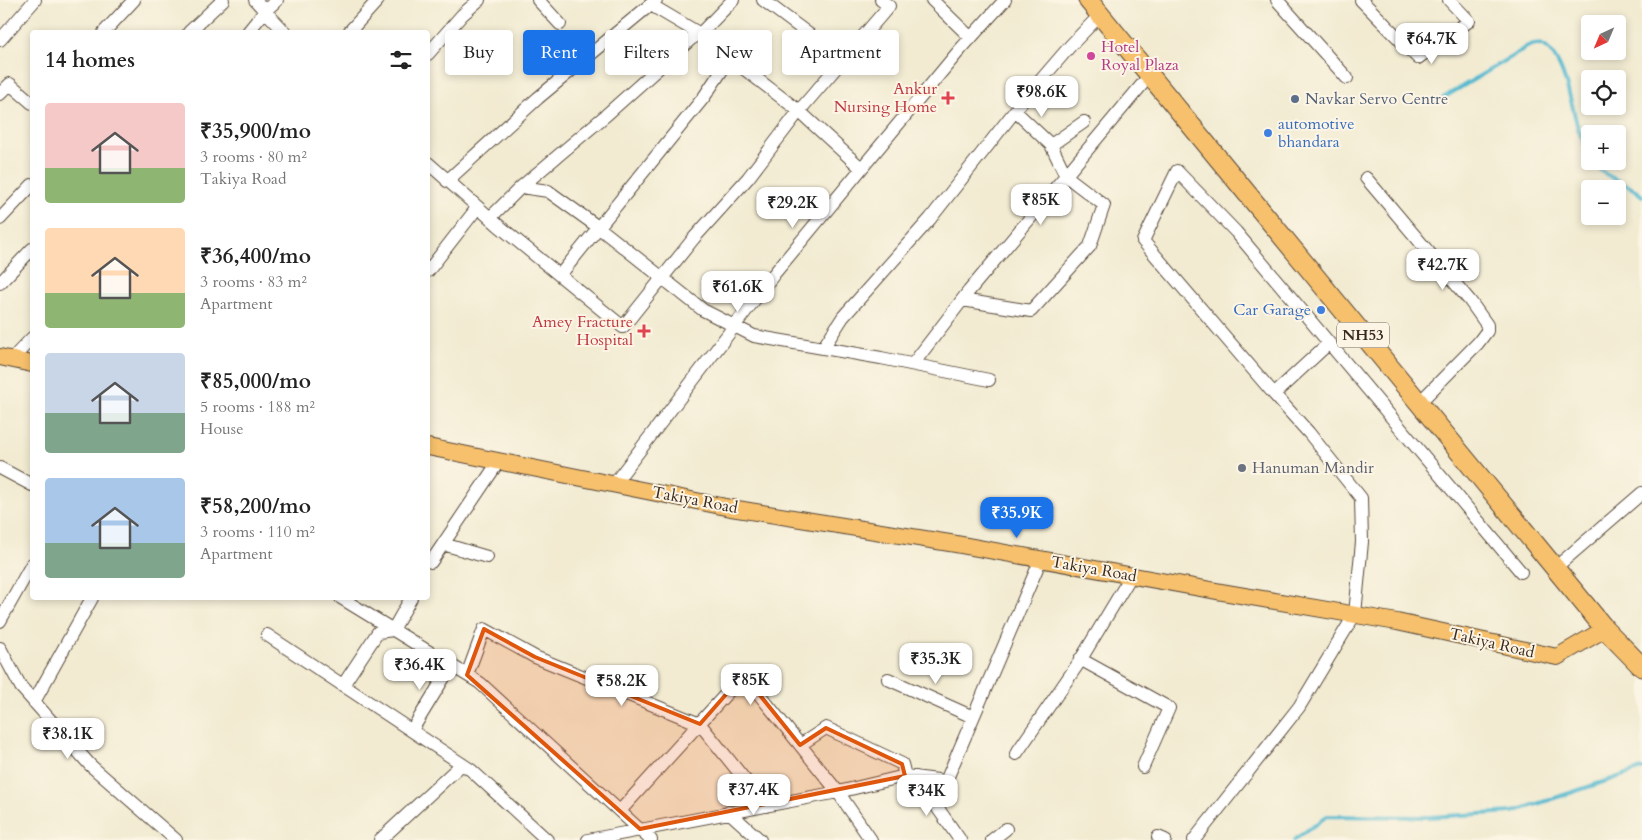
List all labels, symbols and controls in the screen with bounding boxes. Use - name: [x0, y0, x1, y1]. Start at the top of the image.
- north arrow: [1581, 15, 1626, 60]
- map controls: [1581, 15, 1626, 225]
- pin: ₹64.7K: [1391, 22, 1473, 65]
- text: ₹64.7K: [1406, 28, 1458, 50]
- chip: Buy: [445, 30, 513, 75]
- chip: Rent: [523, 30, 595, 75]
- chip: Filters: [605, 30, 688, 75]
- chip: New: [698, 30, 772, 75]
- chip: Apartment: [782, 30, 899, 75]
- place label: Hotel Royal Plaza: [1101, 36, 1179, 76]
- text: 14 homes: [45, 46, 135, 75]
- icon: filters: [387, 46, 415, 74]
- marker: Hotel Royal Plaza: [1085, 50, 1097, 62]
- button: locate: [1581, 70, 1626, 115]
- pin: ₹98.6K: [1001, 76, 1083, 118]
- place label: Ankur Nursing Home: [834, 78, 937, 118]
- text: ₹98.6K: [1016, 81, 1068, 103]
- place label: Navkar Servo Centre: [1305, 88, 1448, 110]
- marker: Ankur Nursing Home: [941, 91, 955, 105]
- marker: Navkar Servo Centre: [1289, 93, 1301, 105]
- place label: automotive bhandara: [1278, 113, 1355, 153]
- text: ₹35,900/mo: [200, 117, 311, 146]
- icon: home: [85, 123, 145, 183]
- button: +: [1581, 125, 1626, 170]
- marker: automotive bhandara: [1262, 127, 1274, 139]
- text: 3 rooms · 80 m²: [200, 146, 307, 168]
- text: Takiya Road: [200, 168, 287, 190]
- button: −: [1581, 180, 1626, 225]
- pin: ₹85K: [1011, 184, 1071, 226]
- pin: ₹29.2K: [752, 186, 834, 229]
- text: ₹85K: [1022, 189, 1060, 211]
- text: ₹29.2K: [767, 192, 819, 214]
- text: ₹36,400/mo: [200, 242, 311, 271]
- icon: home: [85, 248, 145, 308]
- pin: ₹42.7K: [1402, 248, 1484, 291]
- text: ₹42.7K: [1417, 254, 1469, 276]
- pin: ₹61.6K: [697, 270, 779, 313]
- text: 3 rooms · 83 m²: [200, 271, 307, 293]
- text: ₹61.6K: [712, 276, 764, 298]
- text: Apartment: [200, 293, 273, 315]
- place label: Car Garage: [1233, 299, 1311, 321]
- marker: Car Garage: [1315, 304, 1327, 316]
- place label: Amey Fracture Hospital: [532, 311, 633, 351]
- road number: NH53: [1337, 322, 1389, 348]
- marker: Amey Fracture Hospital: [637, 324, 651, 338]
- text: ₹85,000/mo: [200, 367, 311, 396]
- icon: home: [85, 373, 145, 433]
- text: 5 rooms · 188 m²: [200, 396, 315, 418]
- text: House: [200, 418, 243, 440]
- place label: Hanuman Mandir: [1252, 457, 1374, 479]
- marker: Hanuman Mandir: [1236, 462, 1248, 474]
- street label: Takiya Road: [650, 481, 740, 519]
- text: ₹58,200/mo: [200, 492, 311, 521]
- pin: ₹35.9K: [976, 496, 1058, 539]
- icon: home: [85, 498, 145, 558]
- text: ₹35.9K: [991, 502, 1043, 524]
- text: 3 rooms · 110 m²: [200, 521, 315, 543]
- text: Apartment: [200, 543, 273, 565]
- street label: Takiya Road: [1049, 551, 1139, 587]
- street label: Takiya Road: [1447, 623, 1537, 664]
- pin: ₹35.3K: [895, 642, 977, 685]
- pin: ₹36.4K: [379, 648, 461, 691]
- text: ₹35.3K: [910, 648, 962, 670]
- text: ₹36.4K: [394, 654, 446, 676]
- pin: ₹58.2K: [581, 664, 663, 707]
- pin: ₹85K: [721, 664, 781, 706]
- text: ₹85K: [732, 669, 770, 691]
- text: ₹58.2K: [596, 670, 648, 692]
- pin: ₹38.1K: [27, 718, 109, 760]
- text: ₹38.1K: [42, 723, 94, 745]
- pin: ₹37.4K: [713, 774, 795, 816]
- pin: ₹34K: [897, 774, 957, 817]
- text: ₹37.4K: [728, 779, 780, 801]
- text: ₹34K: [908, 780, 946, 802]

